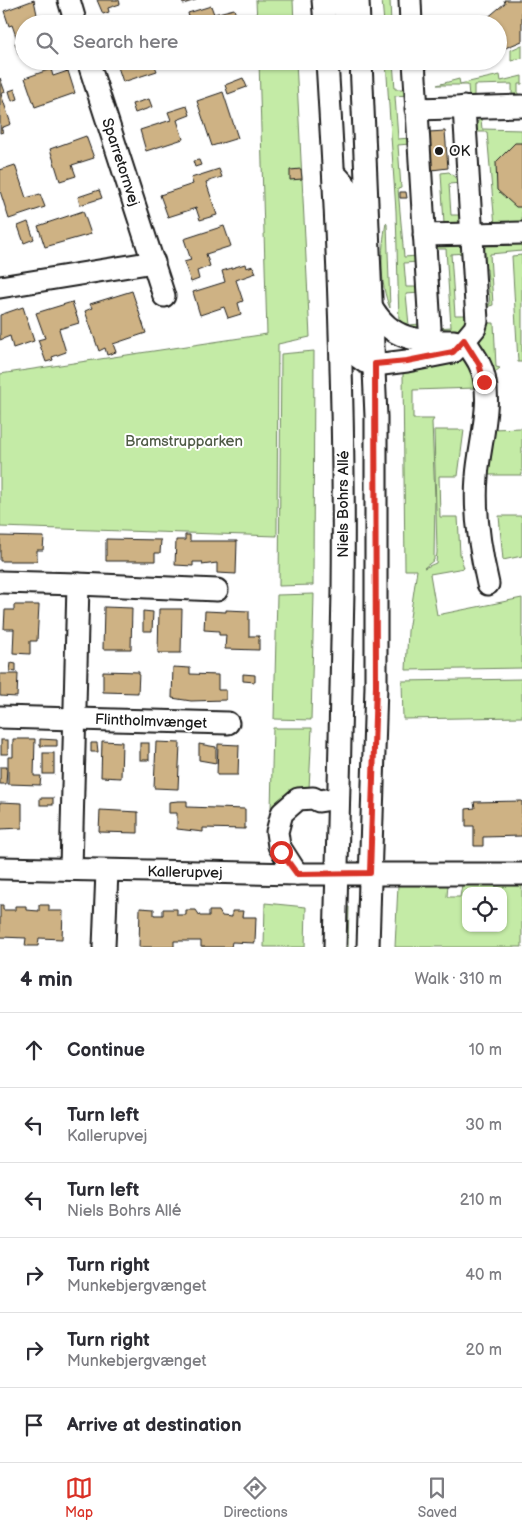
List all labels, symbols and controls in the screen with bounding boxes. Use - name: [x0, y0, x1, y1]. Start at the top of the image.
- search box: [15, 15, 507, 70]
- icon: search: [33, 29, 61, 57]
- text: Search here: [73, 31, 178, 54]
- street label: Sparretornvej: [97, 116, 144, 209]
- place label: OK: [449, 142, 470, 161]
- marker: OK: [433, 145, 445, 157]
- route end: [473, 371, 496, 394]
- park label: Bramstrupparken: [125, 432, 243, 451]
- street label: Niels Bohrs Allé: [334, 450, 353, 558]
- street label: Flintholmvænget: [95, 710, 208, 733]
- route start: [270, 841, 293, 864]
- street label: Kallerupvej: [147, 862, 223, 883]
- map controls: [462, 887, 507, 932]
- button: locate: [462, 887, 507, 932]
- text: 4 min: [20, 967, 73, 992]
- text: Walk · 310 m: [414, 970, 502, 989]
- icon: ahead: [20, 1036, 48, 1064]
- text: Continue: [67, 1039, 145, 1062]
- text: 10 m: [469, 1041, 502, 1060]
- text: Turn left: [67, 1104, 139, 1127]
- icon: left: [20, 1111, 48, 1139]
- text: 30 m: [465, 1116, 502, 1135]
- text: Kallerupvej: [67, 1127, 147, 1146]
- text: Turn left: [67, 1179, 139, 1202]
- icon: left: [20, 1186, 48, 1214]
- text: 210 m: [460, 1191, 502, 1210]
- text: Niels Bohrs Allé: [67, 1202, 181, 1221]
- text: Turn right: [67, 1254, 150, 1277]
- icon: right: [20, 1261, 48, 1289]
- text: 40 m: [465, 1266, 502, 1285]
- text: Munkebjergvænget: [67, 1277, 207, 1296]
- text: Turn right: [67, 1329, 150, 1352]
- icon: right: [20, 1336, 48, 1364]
- text: 20 m: [466, 1341, 502, 1360]
- text: Munkebjergvænget: [67, 1352, 207, 1371]
- icon: arrive: [20, 1411, 48, 1439]
- text: Arrive at destination: [67, 1414, 242, 1437]
- tab: Map: [65, 1474, 93, 1521]
- tab: Directions: [223, 1474, 288, 1521]
- tab: Saved: [418, 1474, 457, 1521]

